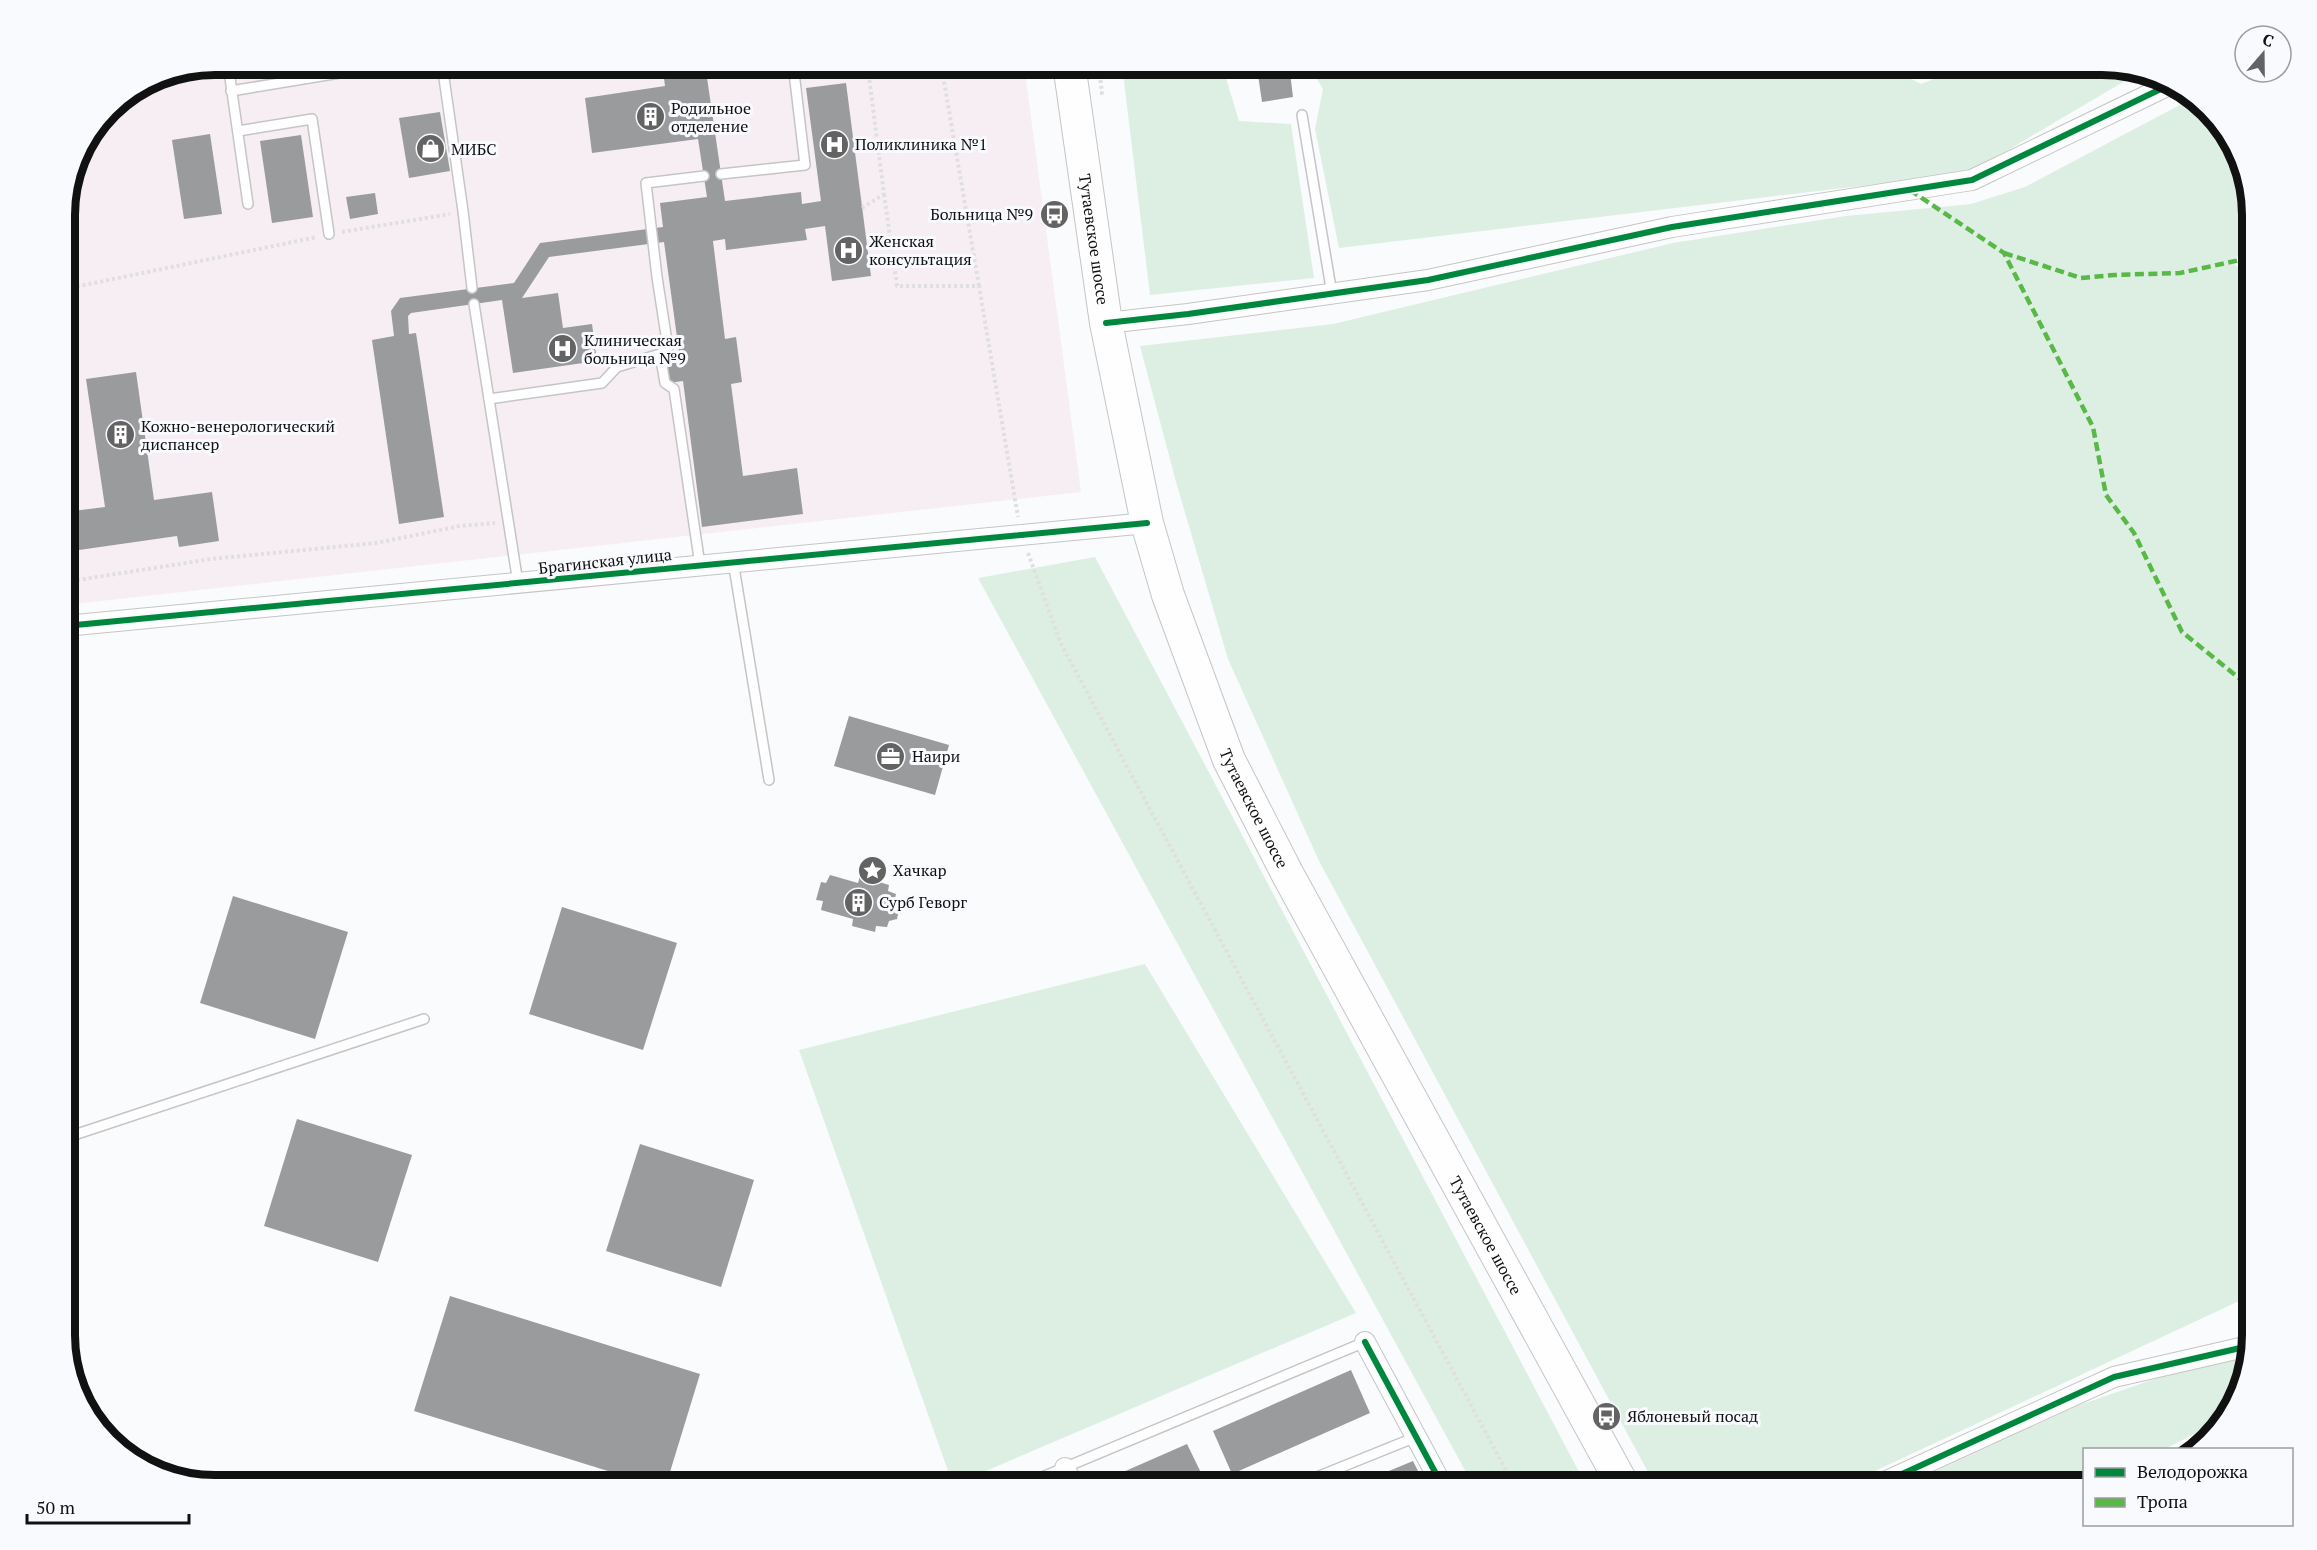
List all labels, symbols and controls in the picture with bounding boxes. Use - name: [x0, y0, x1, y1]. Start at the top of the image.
- north arrow: [2233, 24, 2293, 84]
- text: С: [2259, 28, 2277, 52]
- place label: Родильное отделение: [671, 97, 751, 137]
- building icon: Родильное отделение: [634, 101, 666, 133]
- hospital icon: Поликлиника №1: [818, 128, 850, 160]
- shop icon: МИБС: [414, 133, 446, 165]
- place label: Поликлиника №1: [855, 133, 987, 155]
- place label: МИБС: [451, 138, 497, 160]
- street label: Тутаевское шоссе: [1074, 172, 1114, 306]
- bus stop icon: Больница №9: [1038, 198, 1070, 230]
- place label: Больница №9: [930, 203, 1033, 225]
- place label: Женская консультация: [869, 230, 972, 270]
- hospital icon: Женская консультация: [832, 234, 864, 266]
- place label: Клиническая больница №9: [584, 329, 686, 369]
- hospital icon: Клиническая больница №9: [547, 333, 579, 365]
- place label: Кожно-венерологический диспансер: [141, 415, 335, 455]
- building icon: Кожно-венерологический диспансер: [104, 419, 136, 451]
- street label: Брагинская улица: [537, 543, 673, 579]
- office icon: Наири: [875, 740, 907, 772]
- place label: Наири: [912, 745, 961, 767]
- street label: Тутаевское шоссе: [1215, 745, 1294, 872]
- place icon: Хачкар: [856, 854, 888, 886]
- place label: Хачкар: [893, 859, 947, 881]
- building icon: Сурб Геворг: [842, 886, 874, 918]
- place label: Сурб Геворг: [879, 891, 967, 913]
- street label: Тутаевское шоссе: [1444, 1172, 1527, 1298]
- bus stop icon: Яблоневый посад: [1590, 1400, 1622, 1432]
- place label: Яблоневый посад: [1627, 1405, 1758, 1427]
- legend: [2083, 1448, 2293, 1526]
- text: Велодорожка: [2137, 1459, 2248, 1483]
- scale bar: [27, 1487, 189, 1525]
- text: Тропа: [2137, 1489, 2188, 1513]
- text: 50 m: [36, 1495, 76, 1519]

